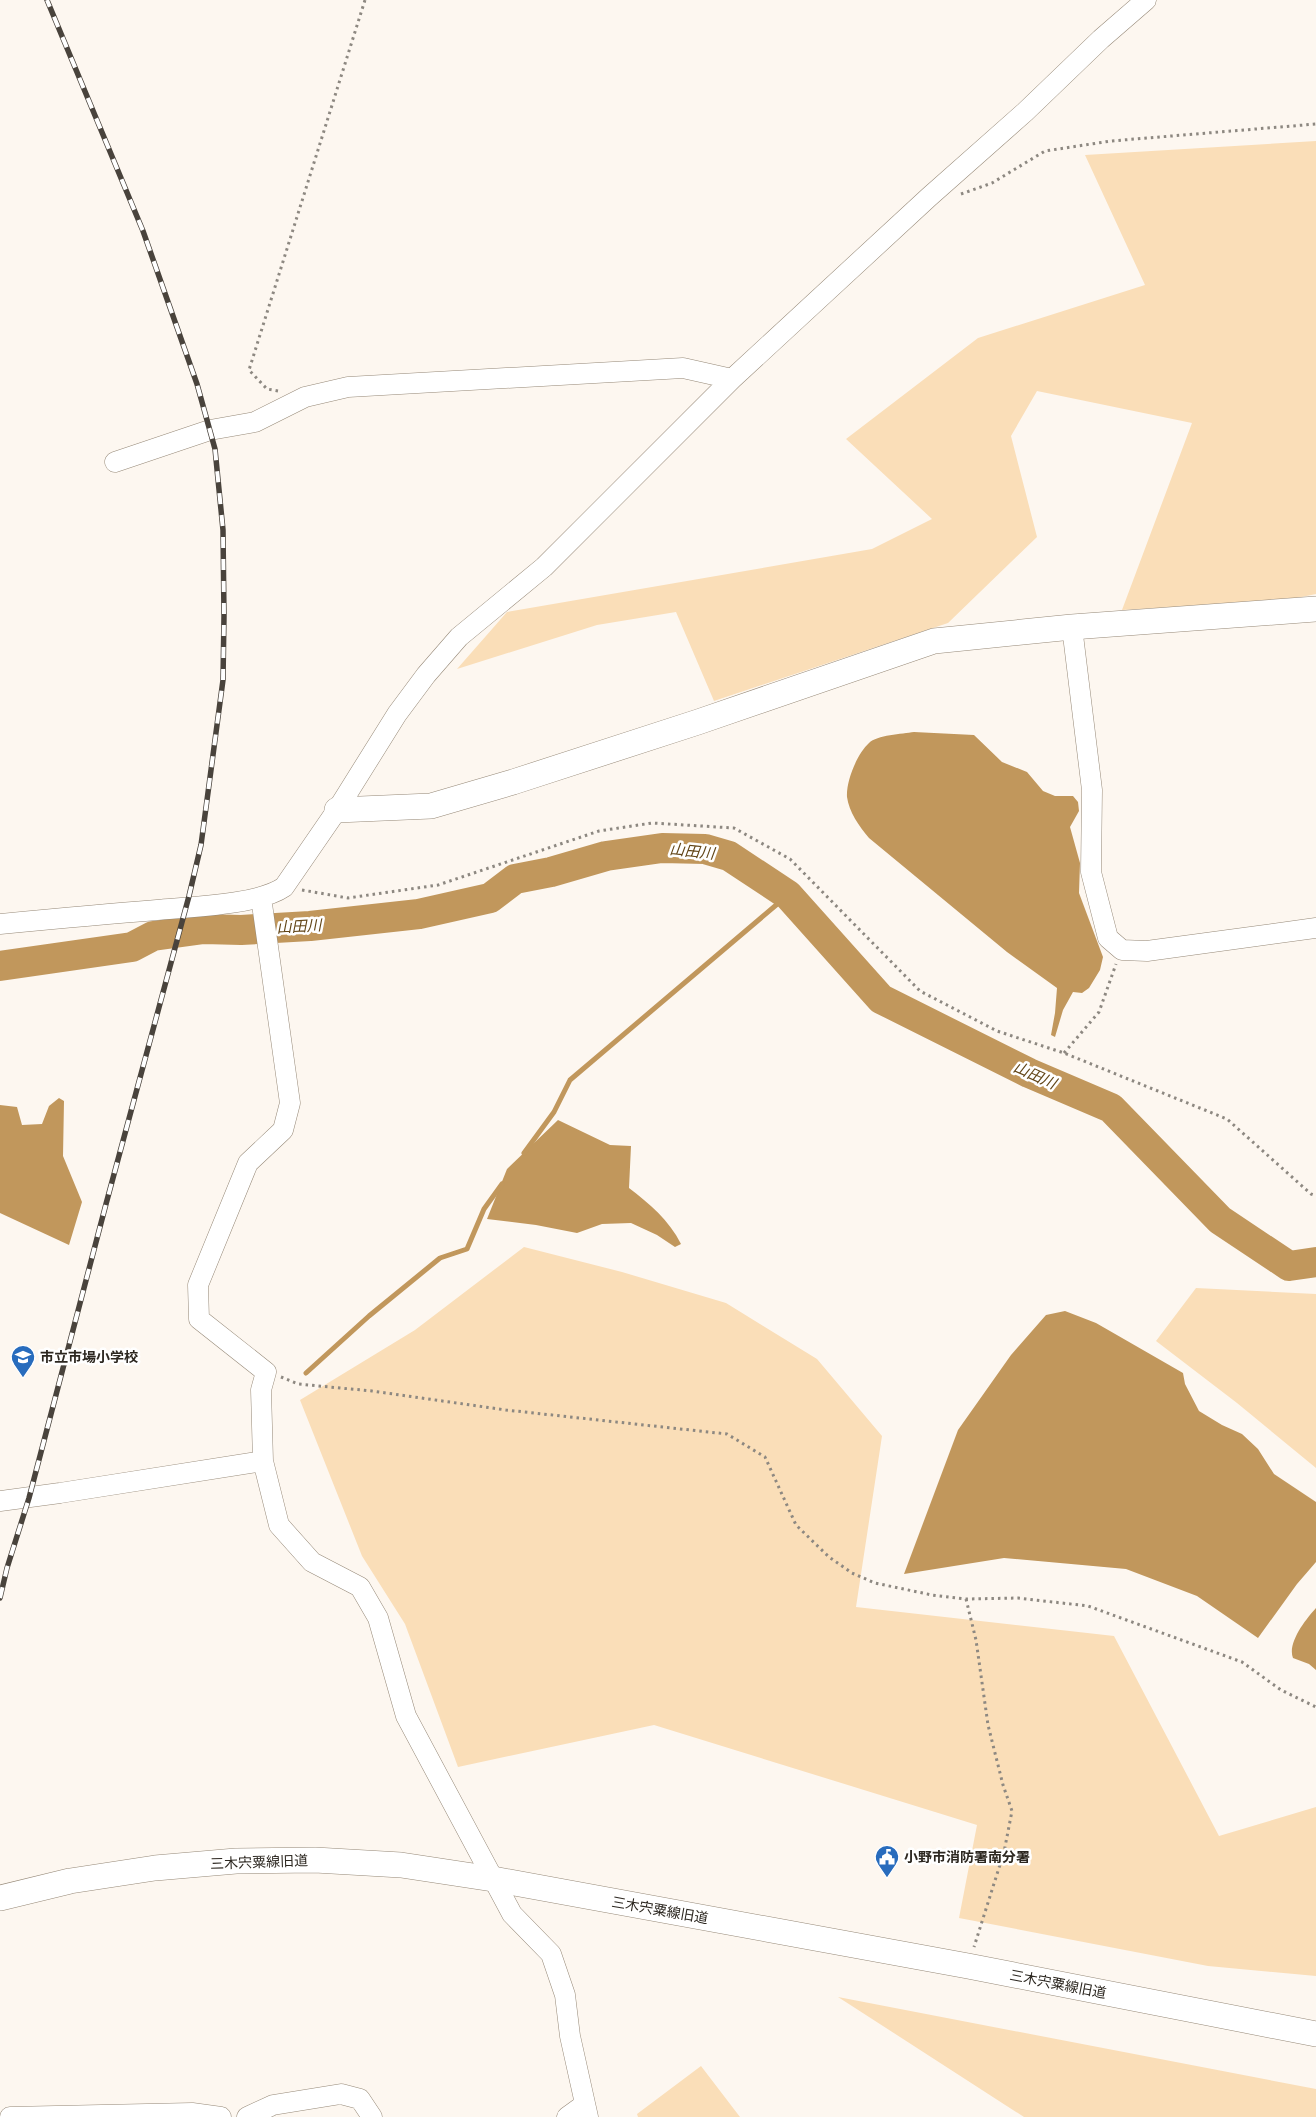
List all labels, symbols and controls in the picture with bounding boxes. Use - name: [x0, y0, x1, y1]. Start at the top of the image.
- water label: 山田川: [669, 840, 717, 862]
- water label: 山田川: [276, 916, 324, 936]
- water label: 山田川: [1011, 1058, 1061, 1093]
- school or university icon: 市立市場小学校: [10, 1344, 36, 1378]
- place label: 市立市場小学校: [40, 1349, 138, 1365]
- public building icon: 小野市消防署南分署: [874, 1844, 900, 1878]
- place label: 小野市消防署南分署: [904, 1849, 1030, 1865]
- street label: 三木宍粟線旧道: [210, 1852, 308, 1872]
- street label: 三木宍粟線旧道: [610, 1894, 710, 1926]
- street label: 三木宍粟線旧道: [1008, 1967, 1108, 2001]

